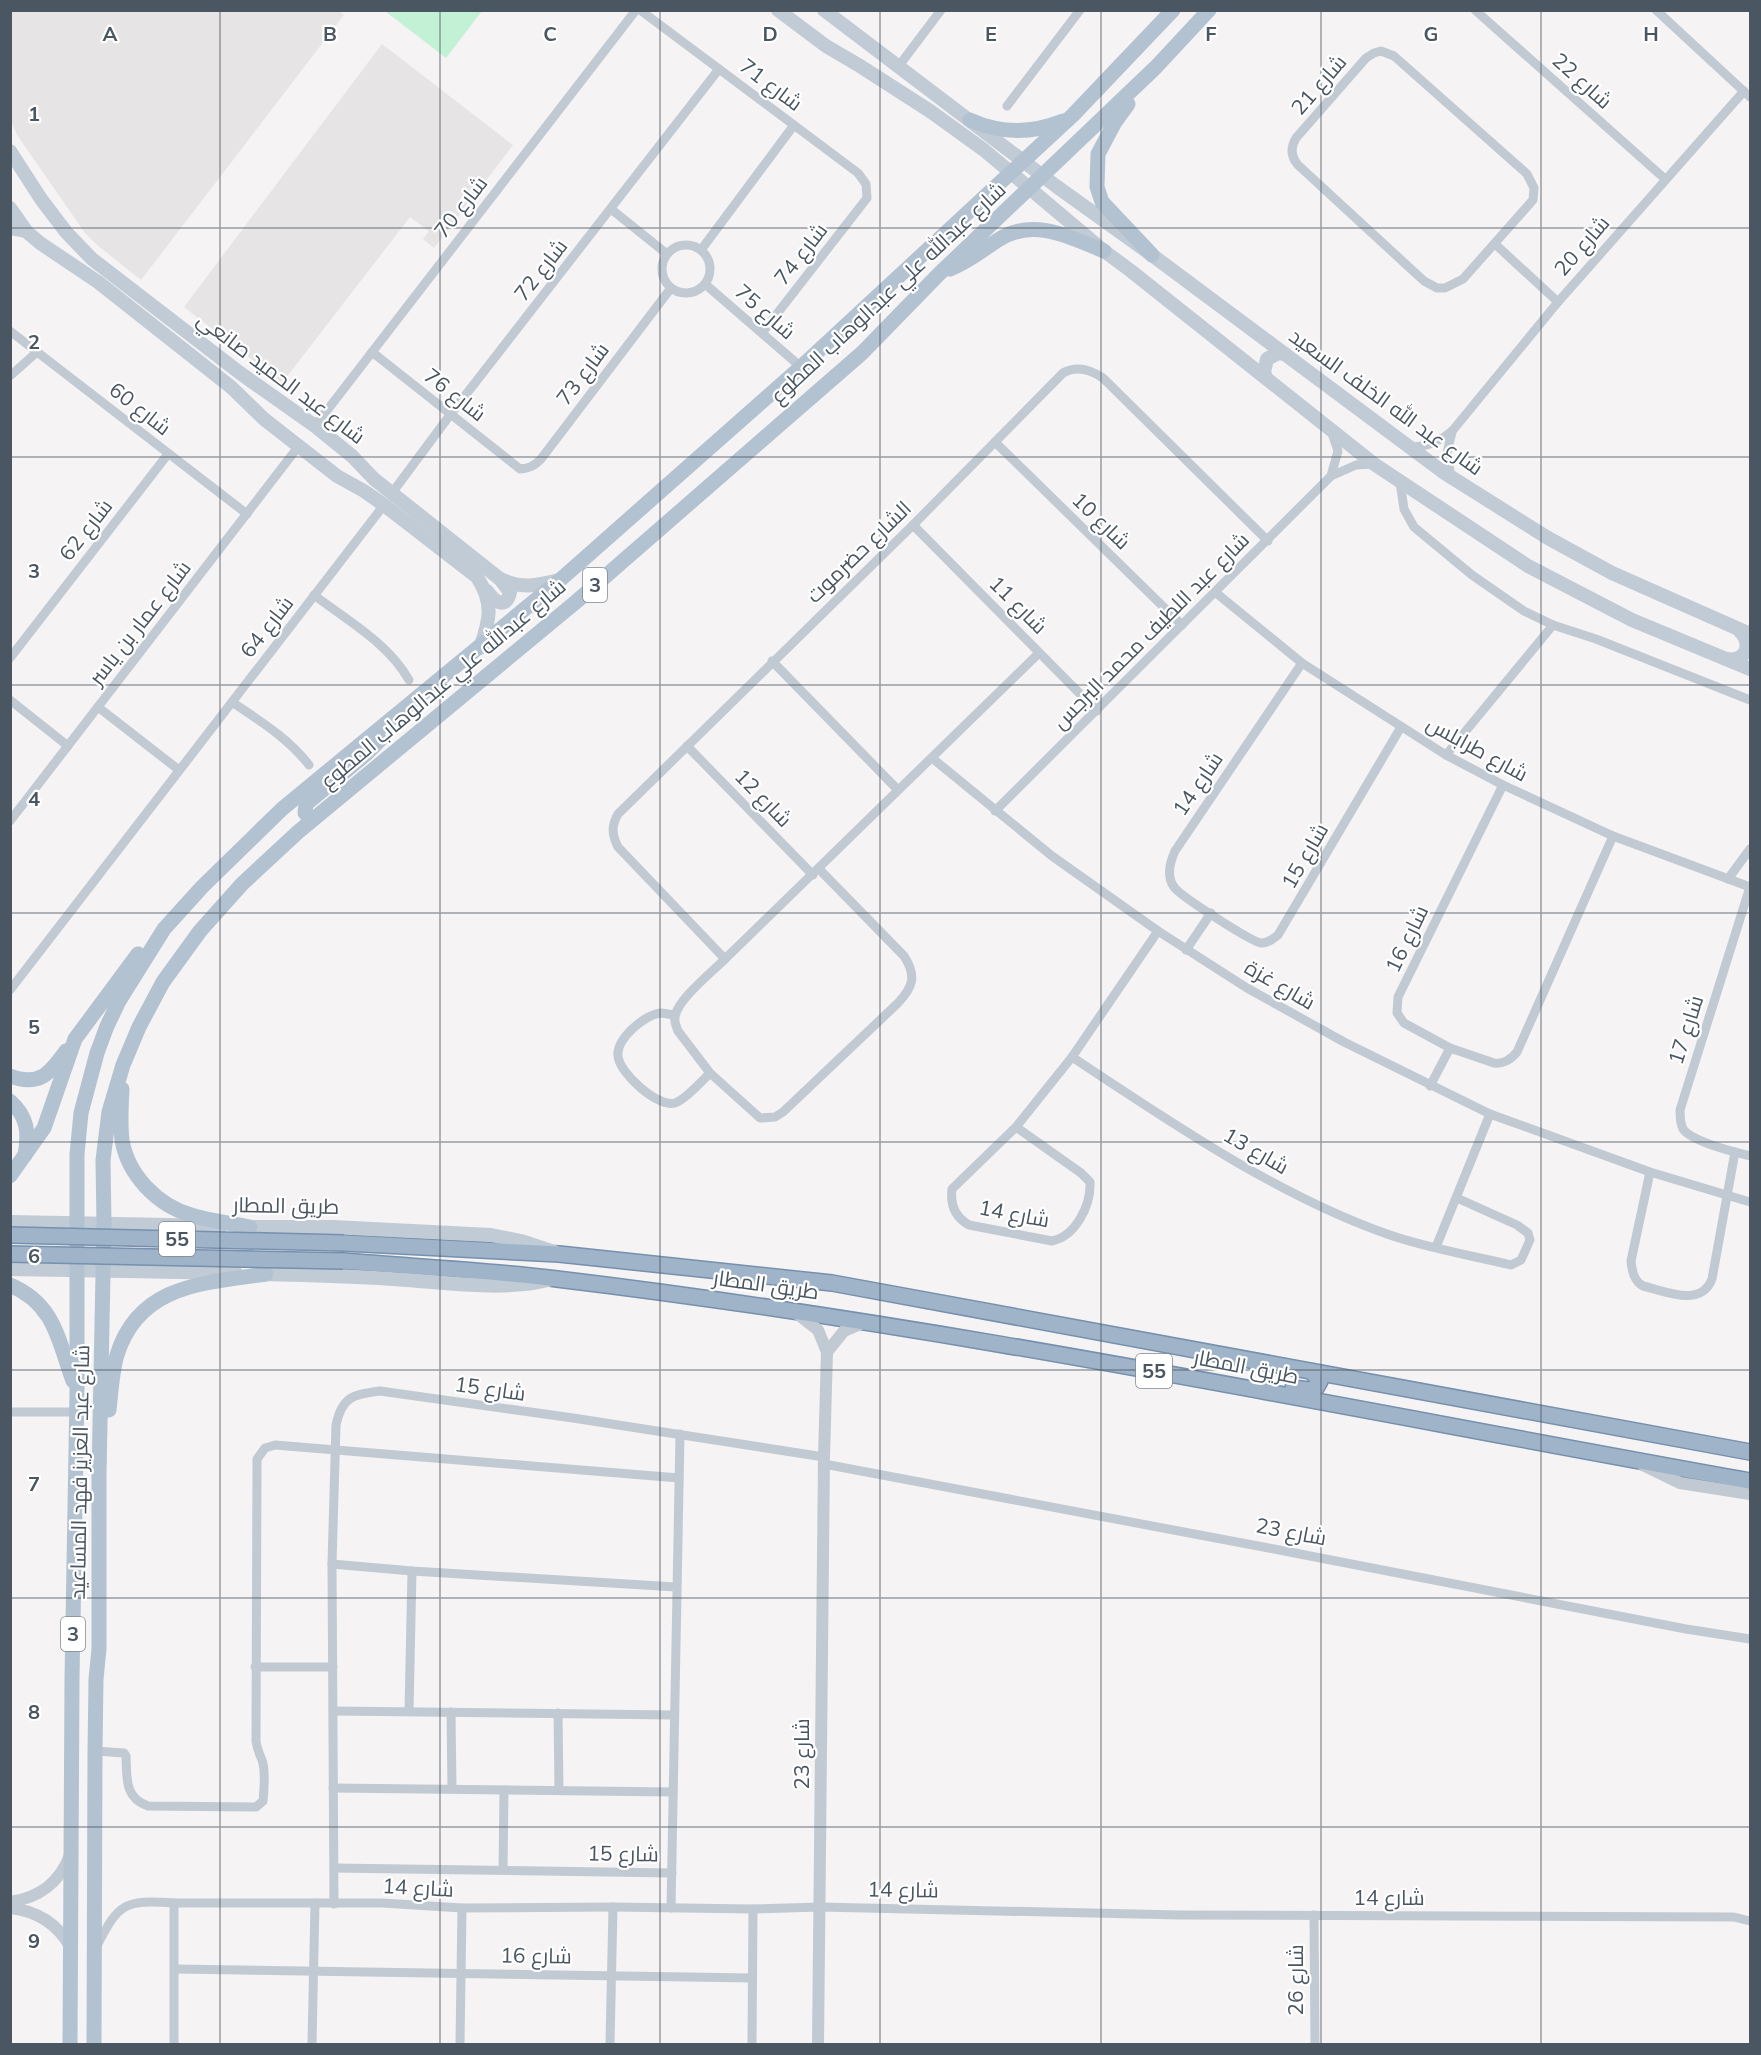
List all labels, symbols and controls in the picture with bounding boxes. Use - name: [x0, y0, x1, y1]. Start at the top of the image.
- text: A: [103, 21, 118, 46]
- text: B: [323, 21, 337, 46]
- text: C: [543, 21, 557, 46]
- text: D: [762, 21, 778, 46]
- text: E: [985, 21, 997, 46]
- text: F: [1205, 21, 1217, 46]
- text: G: [1424, 21, 1438, 46]
- text: H: [1643, 21, 1659, 46]
- street label: شارع 22: [1546, 47, 1618, 115]
- street label: شارع 21: [1285, 49, 1353, 121]
- street label: شارع 71: [734, 52, 808, 118]
- text: 1: [28, 101, 40, 126]
- street label: شارع 70: [428, 170, 494, 244]
- street label: شارع عبدالله علي عبدالوهاب المطوع: [764, 176, 1013, 411]
- street label: شارع 20: [1548, 210, 1616, 282]
- street label: شارع 74: [768, 217, 834, 291]
- street label: شارع 72: [508, 233, 574, 307]
- street label: شارع 75: [729, 278, 801, 346]
- street label: شارع عبد الحميد صانعي: [190, 306, 371, 452]
- street label: شارع عبد الله الخلف السعيد: [1283, 322, 1489, 482]
- text: 2: [28, 329, 40, 354]
- street label: شارع 73: [550, 337, 616, 411]
- street label: شارع 76: [418, 362, 492, 428]
- street label: شارع 60: [103, 376, 177, 442]
- street label: شارع 10: [1066, 486, 1136, 556]
- street label: شارع 62: [53, 493, 119, 567]
- street label: الشارع حضرموت: [800, 495, 918, 609]
- street label: شارع عبد اللطيف محمد البرجس: [1046, 526, 1256, 736]
- street label: شارع عمار بن ياسر: [82, 555, 197, 692]
- text: 3: [28, 558, 40, 583]
- road number: 3: [583, 568, 607, 602]
- street label: شارع 11: [983, 570, 1053, 640]
- street label: شارع عبدالله علي عبدالوهاب المطوع: [314, 573, 573, 797]
- street label: شارع 64: [234, 590, 300, 664]
- street label: شارع طرابلس: [1421, 710, 1533, 788]
- street label: شارع 14: [1166, 747, 1230, 821]
- street label: شارع 12: [728, 763, 798, 833]
- text: 4: [28, 786, 40, 811]
- street label: شارع 15: [1275, 818, 1335, 894]
- street label: شارع 16: [1379, 901, 1435, 977]
- street label: شارع غزة: [1240, 954, 1320, 1016]
- street label: شارع 17: [1662, 992, 1710, 1068]
- text: 5: [28, 1014, 40, 1039]
- street label: شارع 13: [1218, 1121, 1294, 1181]
- street label: طريق المطار: [232, 1191, 339, 1220]
- street label: شارع 14: [976, 1193, 1052, 1235]
- road number: 55: [159, 1222, 195, 1256]
- text: 6: [28, 1243, 40, 1268]
- street label: طريق المطار: [710, 1264, 821, 1305]
- street label: طريق المطار: [1190, 1343, 1301, 1390]
- street label: شارع عبد العزيز فهد المساعيد: [64, 1344, 96, 1600]
- road number: 55: [1136, 1354, 1172, 1388]
- street label: شارع 15: [453, 1370, 527, 1408]
- text: 7: [28, 1471, 40, 1496]
- street label: شارع 23: [1253, 1511, 1329, 1553]
- road number: 3: [61, 1617, 85, 1651]
- text: 8: [28, 1699, 40, 1724]
- street label: شارع 23: [788, 1718, 816, 1790]
- street label: شارع 15: [587, 1839, 659, 1869]
- street label: شارع 14: [382, 1872, 454, 1904]
- street label: شارع 14: [867, 1875, 939, 1905]
- street label: شارع 14: [1353, 1884, 1425, 1912]
- text: 9: [28, 1928, 40, 1953]
- street label: شارع 16: [500, 1941, 572, 1971]
- street label: شارع 26: [1282, 1944, 1310, 2016]

